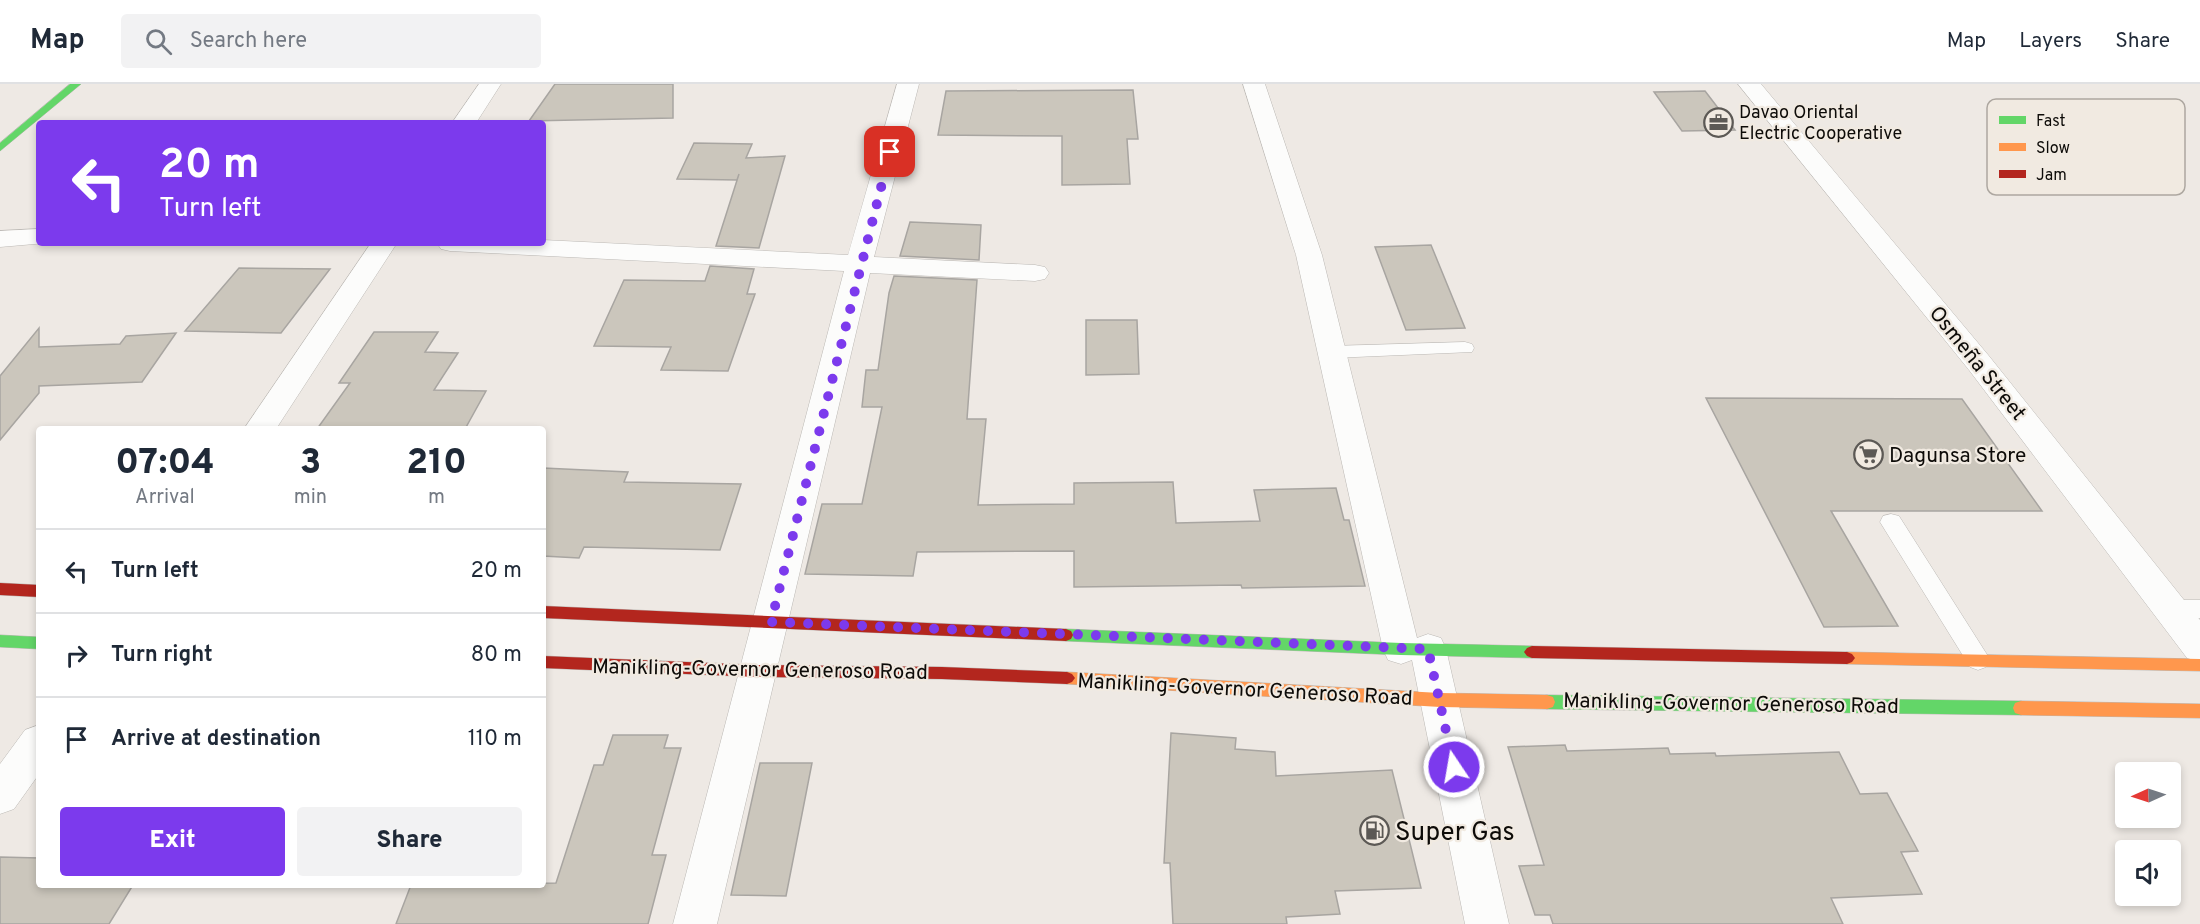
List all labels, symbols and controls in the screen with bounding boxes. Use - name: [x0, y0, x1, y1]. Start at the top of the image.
- search box: [121, 14, 541, 68]
- text: Map: [30, 23, 85, 59]
- icon: search: [142, 25, 175, 58]
- text: Search here: [190, 28, 307, 55]
- text: Map: [1947, 28, 1986, 55]
- text: Layers: [2019, 28, 2082, 55]
- text: Share: [2115, 28, 2170, 55]
- legend: [1987, 99, 2185, 195]
- place label: Davao Oriental Electric Cooperative: [1739, 102, 1902, 146]
- office icon: Davao Oriental Electric Cooperative: [1702, 106, 1734, 138]
- text: Fast: [2036, 112, 2066, 132]
- pin: [864, 126, 915, 177]
- icon: arrive: [873, 135, 906, 168]
- text: Slow: [2036, 139, 2070, 159]
- text: 20 m: [159, 140, 260, 193]
- icon: left: [60, 144, 138, 222]
- text: Jam: [2036, 166, 2067, 186]
- text: Turn left: [159, 192, 261, 226]
- street label: Osmeña Street: [1922, 301, 2031, 427]
- supermarket icon: Dagunsa Store: [1852, 439, 1884, 471]
- text: 07:04: [115, 441, 215, 487]
- text: 3: [300, 441, 321, 487]
- text: 210: [406, 441, 467, 487]
- place label: Dagunsa Store: [1889, 443, 2026, 470]
- text: Arrival: [135, 485, 195, 511]
- text: min: [294, 485, 327, 511]
- text: m: [428, 485, 445, 511]
- icon: left: [60, 555, 93, 588]
- text: Turn left: [111, 558, 199, 585]
- text: 20 m: [471, 558, 522, 585]
- icon: right: [60, 639, 93, 672]
- text: Turn right: [111, 642, 213, 669]
- text: 80 m: [471, 642, 522, 669]
- street label: Manikling-Governor Generoso Road: [592, 654, 928, 687]
- street label: Manikling-Governor Generoso Road: [1077, 668, 1413, 713]
- street label: Manikling-Governor Generoso Road: [1563, 688, 1899, 721]
- icon: arrive: [60, 723, 93, 756]
- text: Arrive at destination: [111, 726, 321, 753]
- text: 110 m: [468, 726, 522, 753]
- position arrow: [1422, 735, 1486, 799]
- north arrow: [2115, 762, 2181, 828]
- map controls: [2115, 762, 2181, 906]
- button: Exit: [60, 807, 285, 876]
- button: Share: [297, 807, 522, 876]
- fuel station icon: Super Gas: [1358, 815, 1390, 847]
- place label: Super Gas: [1395, 817, 1515, 850]
- button: sound: [2115, 840, 2181, 906]

